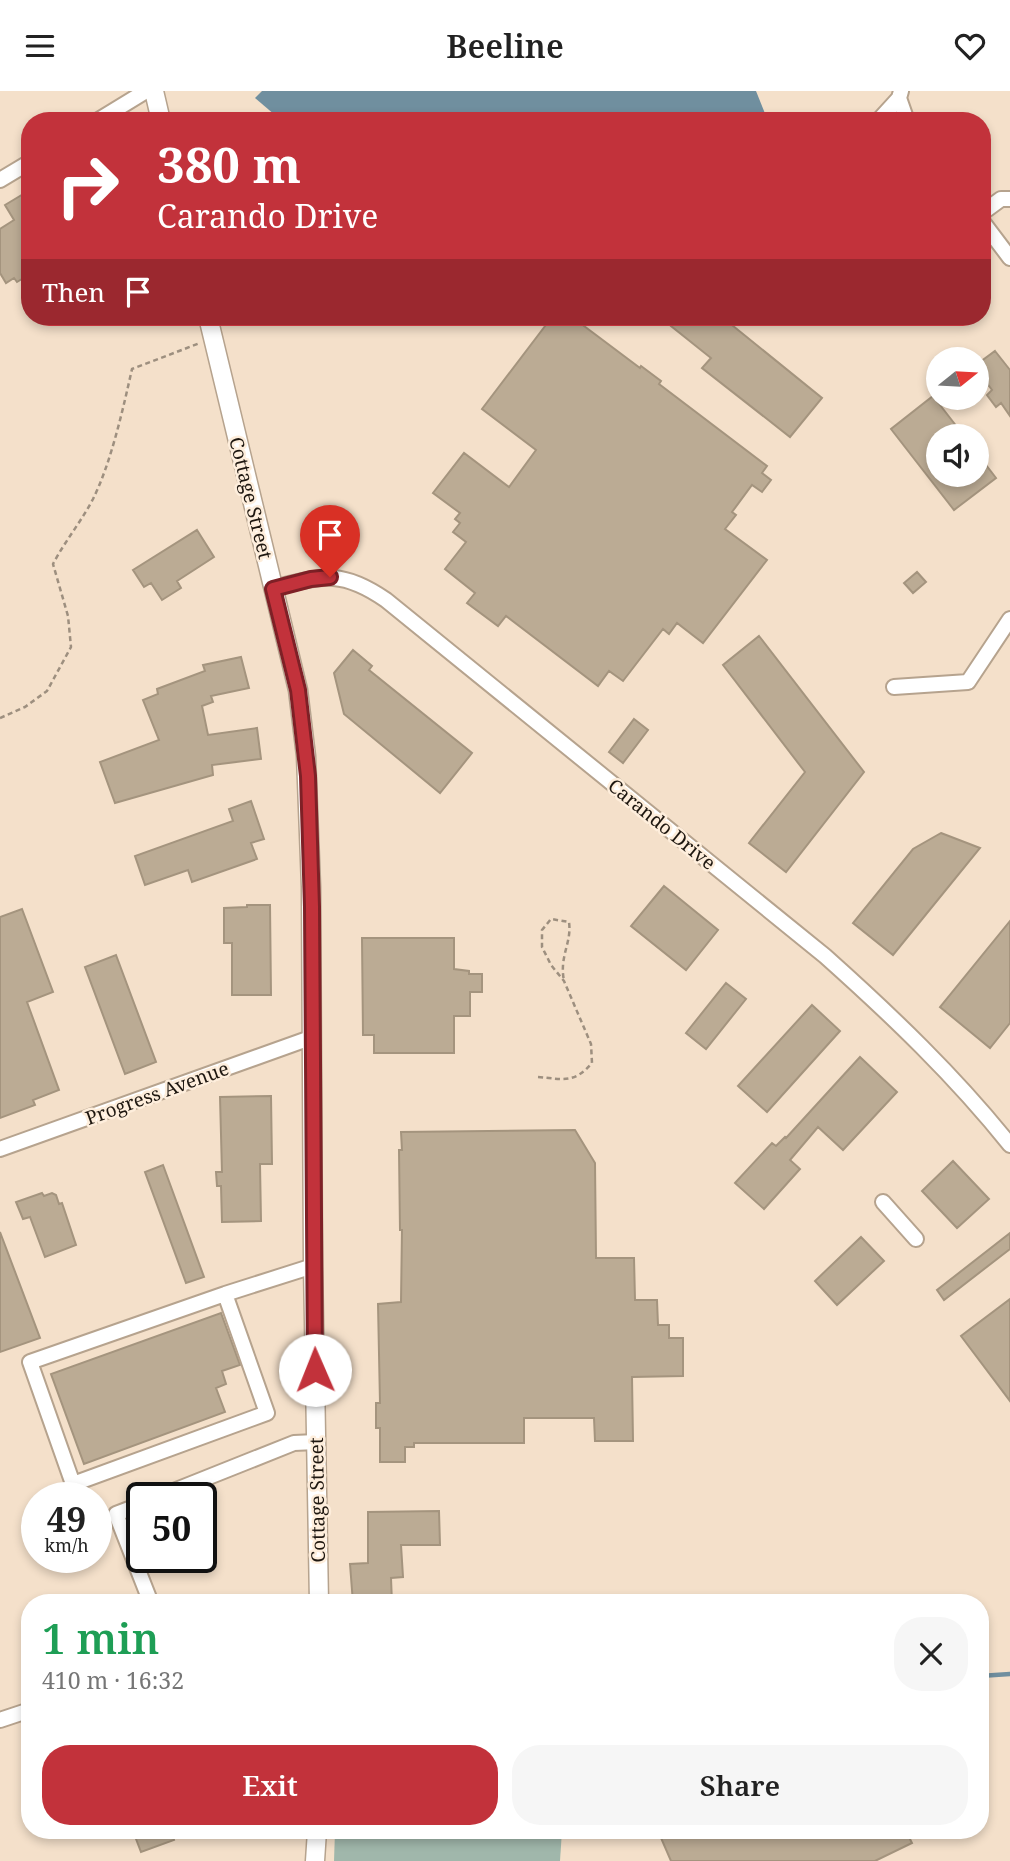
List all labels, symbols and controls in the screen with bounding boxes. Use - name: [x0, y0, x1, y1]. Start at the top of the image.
- text: Beeline: [446, 24, 564, 67]
- icon: menu: [21, 27, 59, 65]
- icon: heart: [951, 27, 989, 65]
- text: 380 m: [157, 131, 301, 197]
- icon: right: [42, 140, 133, 231]
- text: Carando Drive: [157, 194, 378, 237]
- icon: arrive: [119, 273, 157, 311]
- text: Then: [42, 274, 105, 310]
- north arrow: [926, 347, 989, 409]
- map controls: [926, 347, 989, 487]
- button: sound: [926, 424, 989, 487]
- street label: Cottage Street: [223, 434, 279, 562]
- pin: [300, 505, 360, 577]
- icon: arrive: [311, 516, 349, 554]
- street label: Carando Drive: [603, 773, 721, 875]
- street label: Progress Avenue: [82, 1055, 232, 1131]
- position arrow: [278, 1333, 352, 1407]
- street label: Cottage Street: [303, 1437, 331, 1563]
- speed limit sign: 50: [126, 1482, 217, 1573]
- text: 49: [47, 1495, 86, 1542]
- text: km/h: [44, 1533, 89, 1557]
- text: 1 min: [42, 1609, 159, 1666]
- button: close: [894, 1617, 968, 1691]
- text: 410 m · 16:32: [42, 1664, 184, 1696]
- button: Exit: [42, 1745, 498, 1825]
- button: Share: [512, 1745, 968, 1825]

